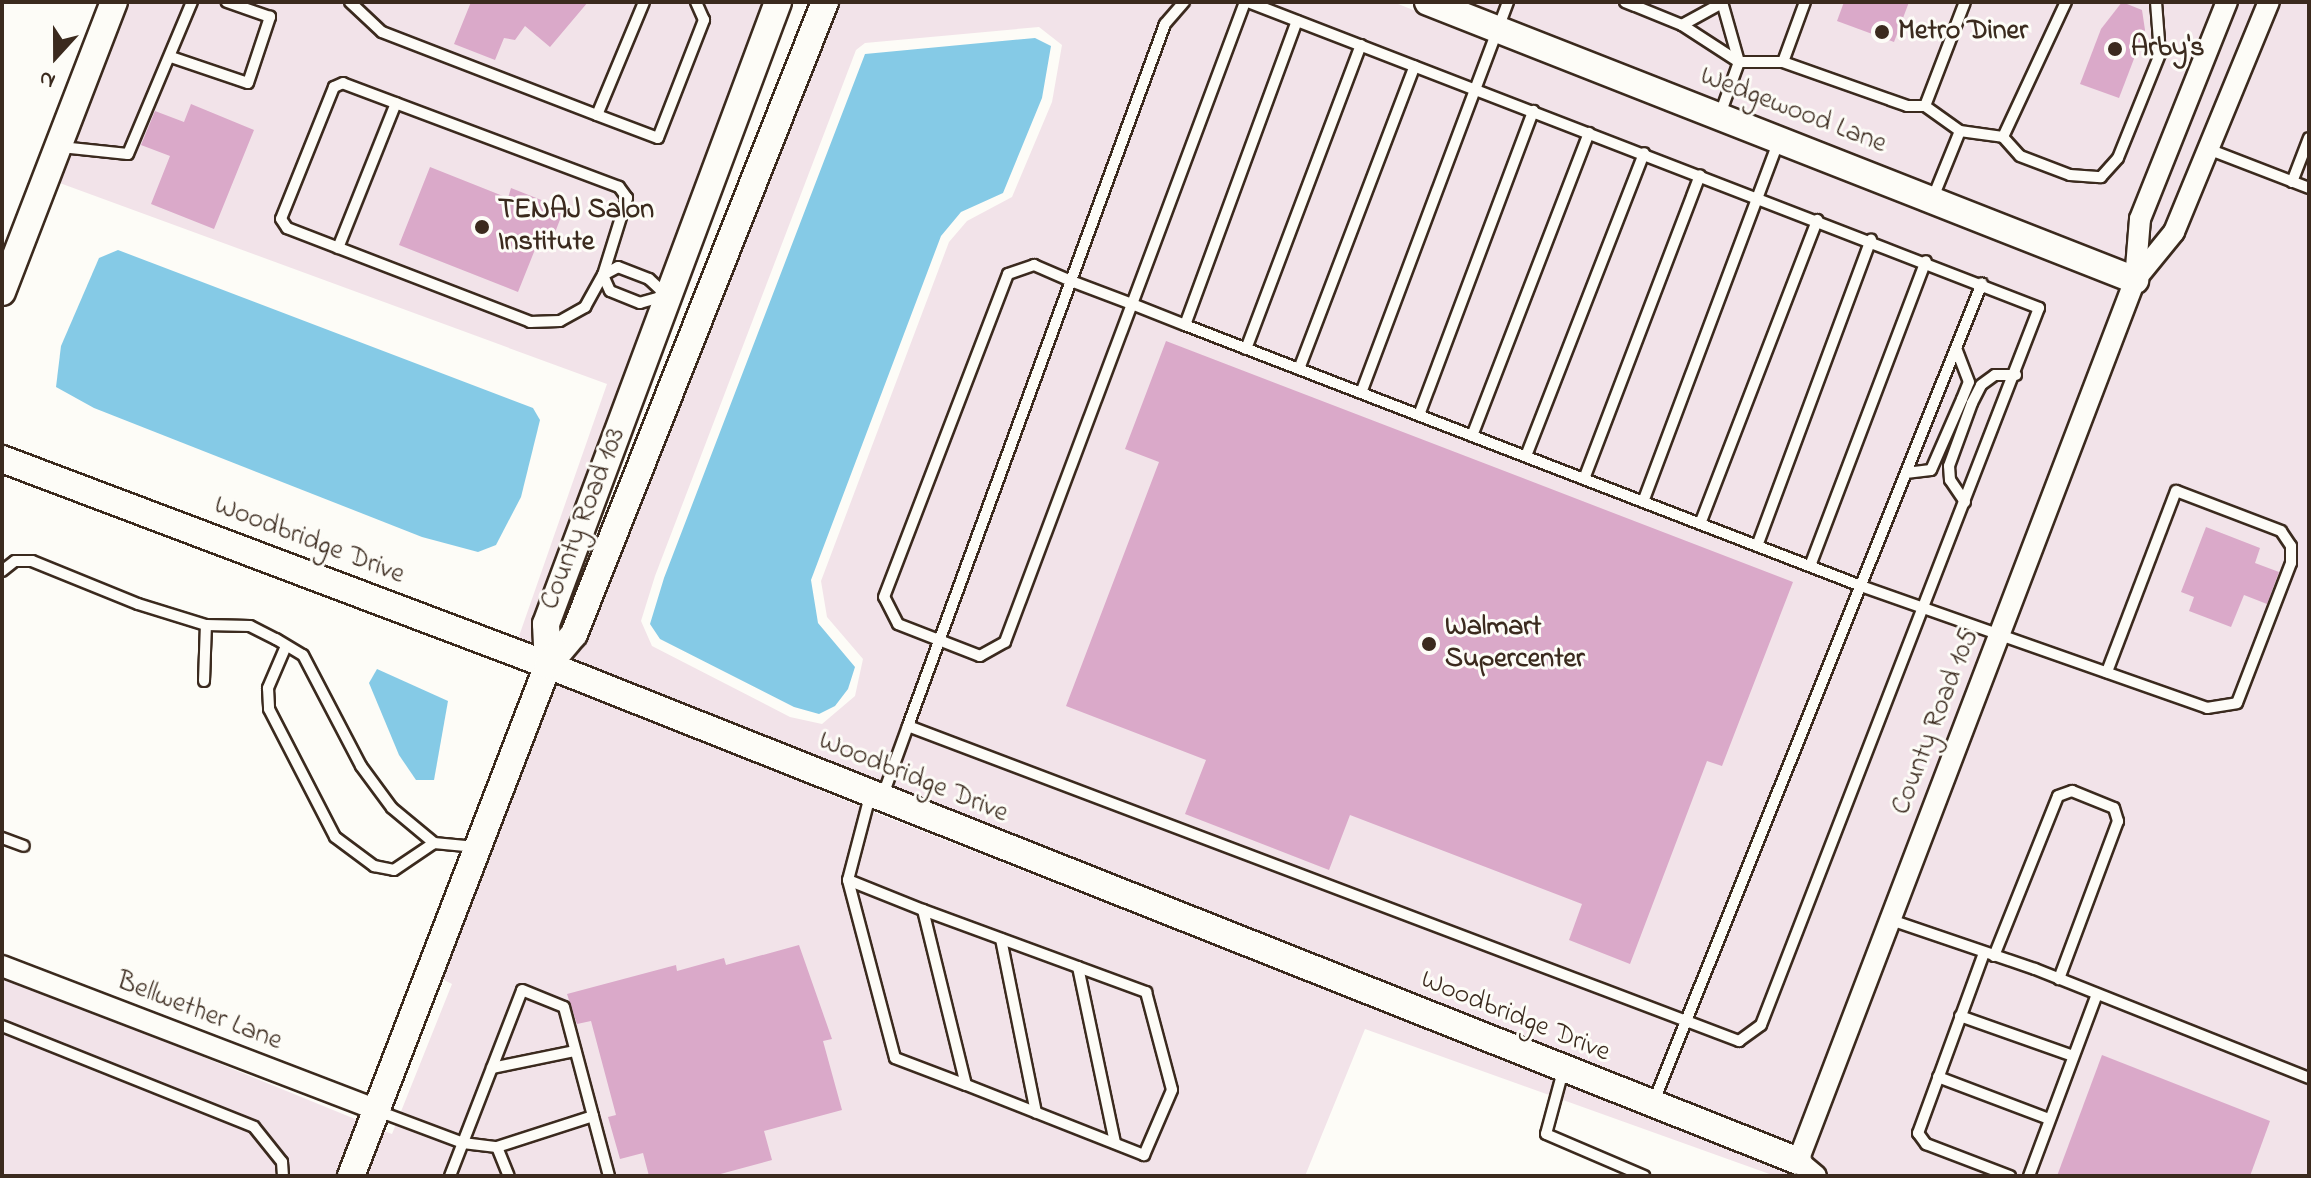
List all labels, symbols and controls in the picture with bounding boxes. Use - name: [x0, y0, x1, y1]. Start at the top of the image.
- place label: Metro Diner: [1898, 15, 2028, 49]
- north arrow: [16, 16, 96, 96]
- marker: Metro Diner: [1873, 23, 1891, 41]
- place label: Arby's: [2131, 32, 2204, 66]
- marker: Arby's: [2106, 40, 2124, 58]
- street label: Wedgewood Lane: [1695, 60, 1891, 162]
- text: N: [35, 61, 60, 96]
- place label: TENAJ Salon Institute: [498, 194, 654, 260]
- marker: TENAJ Salon Institute: [473, 218, 491, 236]
- street label: County Road 103: [534, 423, 634, 615]
- street label: Woodbridge Drive: [209, 489, 409, 593]
- place label: Walmart Supercenter: [1445, 611, 1585, 677]
- street label: County Road 105: [1885, 624, 1987, 820]
- marker: Walmart Supercenter: [1420, 635, 1438, 653]
- street label: Woodbridge Drive: [813, 725, 1013, 831]
- street label: Woodbridge Drive: [1415, 964, 1615, 1070]
- street label: Bellwether Lane: [112, 965, 286, 1059]

